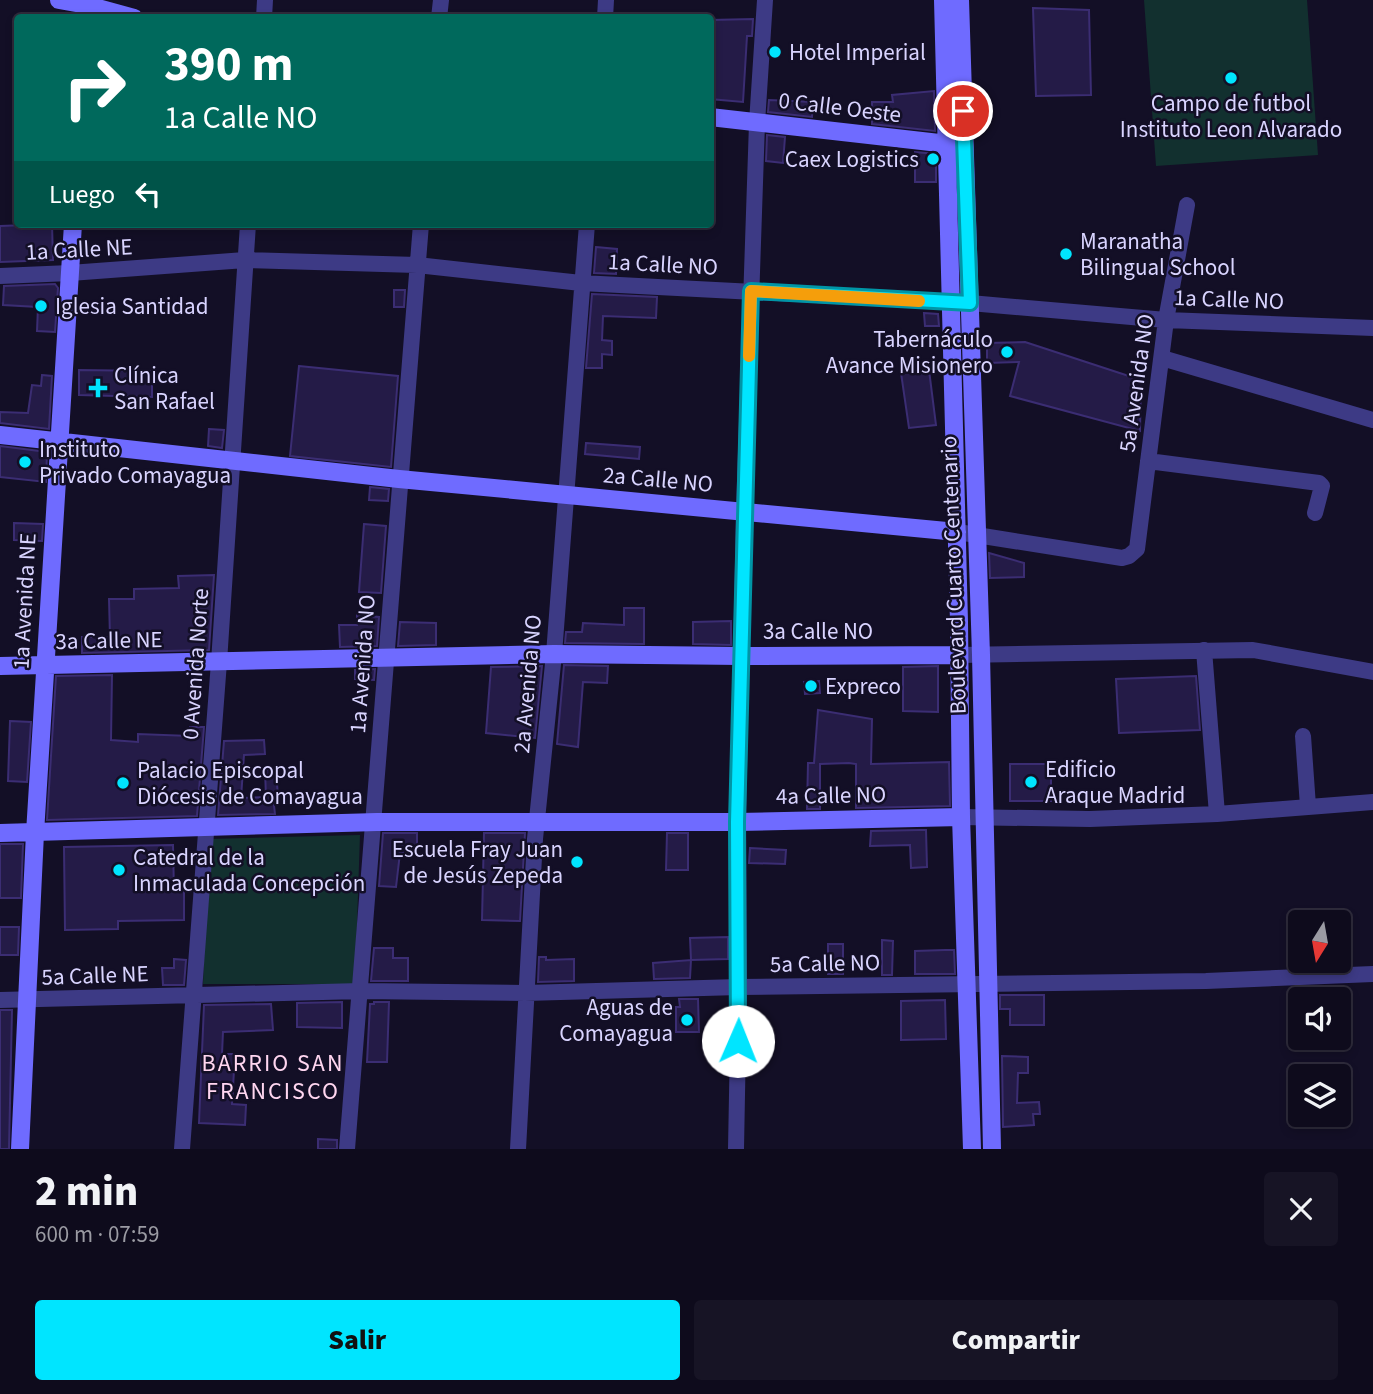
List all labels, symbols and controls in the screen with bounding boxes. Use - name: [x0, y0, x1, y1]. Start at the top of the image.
- text: 390 m: [164, 30, 293, 100]
- place label: Hotel Imperial: [789, 36, 926, 69]
- icon: right: [49, 42, 140, 133]
- marker: Hotel Imperial: [767, 44, 783, 60]
- marker: Campo de futbol Instituto Leon Alvarado: [1223, 70, 1239, 86]
- pin: [933, 81, 993, 141]
- street label: 0 Calle Oeste: [777, 84, 903, 131]
- place label: Campo de futbol Instituto Leon Alvarado: [1120, 87, 1342, 146]
- icon: arrive: [944, 92, 982, 130]
- text: 1a Calle NO: [164, 95, 317, 141]
- place label: Caex Logistics: [785, 143, 919, 176]
- marker: Caex Logistics: [925, 151, 941, 167]
- icon: left: [129, 175, 167, 213]
- text: Luego: [49, 176, 115, 213]
- place label: Maranatha Bilingual School: [1080, 225, 1236, 284]
- street label: 1a Calle NE: [25, 230, 133, 269]
- street label: 1a Calle NO: [607, 245, 719, 284]
- marker: Maranatha Bilingual School: [1058, 246, 1074, 262]
- street label: 1a Calle NO: [1173, 281, 1285, 318]
- place label: Iglesia Santidad: [55, 290, 208, 323]
- marker: Iglesia Santidad: [33, 298, 49, 314]
- street label: 5a Avenida NO: [1110, 312, 1163, 454]
- place label: Tabernáculo Avance Misionero: [826, 323, 993, 382]
- marker: Tabernáculo Avance Misionero: [999, 344, 1015, 360]
- place label: Clínica San Rafael: [114, 359, 215, 418]
- marker: Clínica San Rafael: [88, 378, 108, 398]
- place label: Instituto Privado Comayagua: [39, 433, 231, 492]
- street label: Boulevard Cuarto Centenario: [932, 435, 975, 715]
- marker: Instituto Privado Comayagua: [17, 454, 33, 470]
- street label: 2a Calle NO: [602, 458, 714, 501]
- street label: 1a Avenida NE: [4, 532, 45, 670]
- street label: 0 Avenida Norte: [174, 587, 217, 741]
- street label: 1a Avenida NO: [341, 593, 384, 735]
- street label: 2a Avenida NO: [505, 613, 550, 755]
- street label: 3a Calle NO: [763, 615, 873, 648]
- street label: 3a Calle NE: [55, 623, 163, 658]
- place label: Expreco: [825, 670, 901, 703]
- marker: Expreco: [803, 678, 819, 694]
- place label: Edificio Araque Madrid: [1045, 753, 1185, 812]
- place label: Palacio Episcopal Diócesis de Comayagua: [137, 754, 363, 813]
- marker: Edificio Araque Madrid: [1023, 774, 1039, 790]
- marker: Palacio Episcopal Diócesis de Comayagua: [115, 775, 131, 791]
- street label: 4a Calle NO: [776, 778, 886, 813]
- place label: Escuela Fray Juan de Jesús Zepeda: [392, 833, 563, 892]
- place label: Catedral de la Inmaculada Concepción: [133, 841, 365, 900]
- marker: Escuela Fray Juan de Jesús Zepeda: [569, 854, 585, 870]
- marker: Catedral de la Inmaculada Concepción: [111, 862, 127, 878]
- north arrow: [1288, 910, 1351, 973]
- map controls: [1288, 910, 1351, 1127]
- street label: 5a Calle NO: [770, 946, 880, 981]
- street label: 5a Calle NE: [41, 957, 149, 994]
- button: sound: [1288, 987, 1351, 1050]
- place label: Aguas de Comayagua: [559, 991, 673, 1050]
- position arrow: [701, 1004, 775, 1078]
- marker: Aguas de Comayagua: [679, 1012, 695, 1028]
- district label: BARRIO SAN FRANCISCO: [202, 1046, 344, 1109]
- button: layers: [1288, 1064, 1351, 1127]
- text: 2 min: [35, 1162, 138, 1222]
- button: close: [1264, 1172, 1338, 1246]
- text: 600 m · 07:59: [35, 1218, 159, 1251]
- button: Salir: [35, 1300, 680, 1380]
- button: Compartir: [694, 1300, 1338, 1380]

